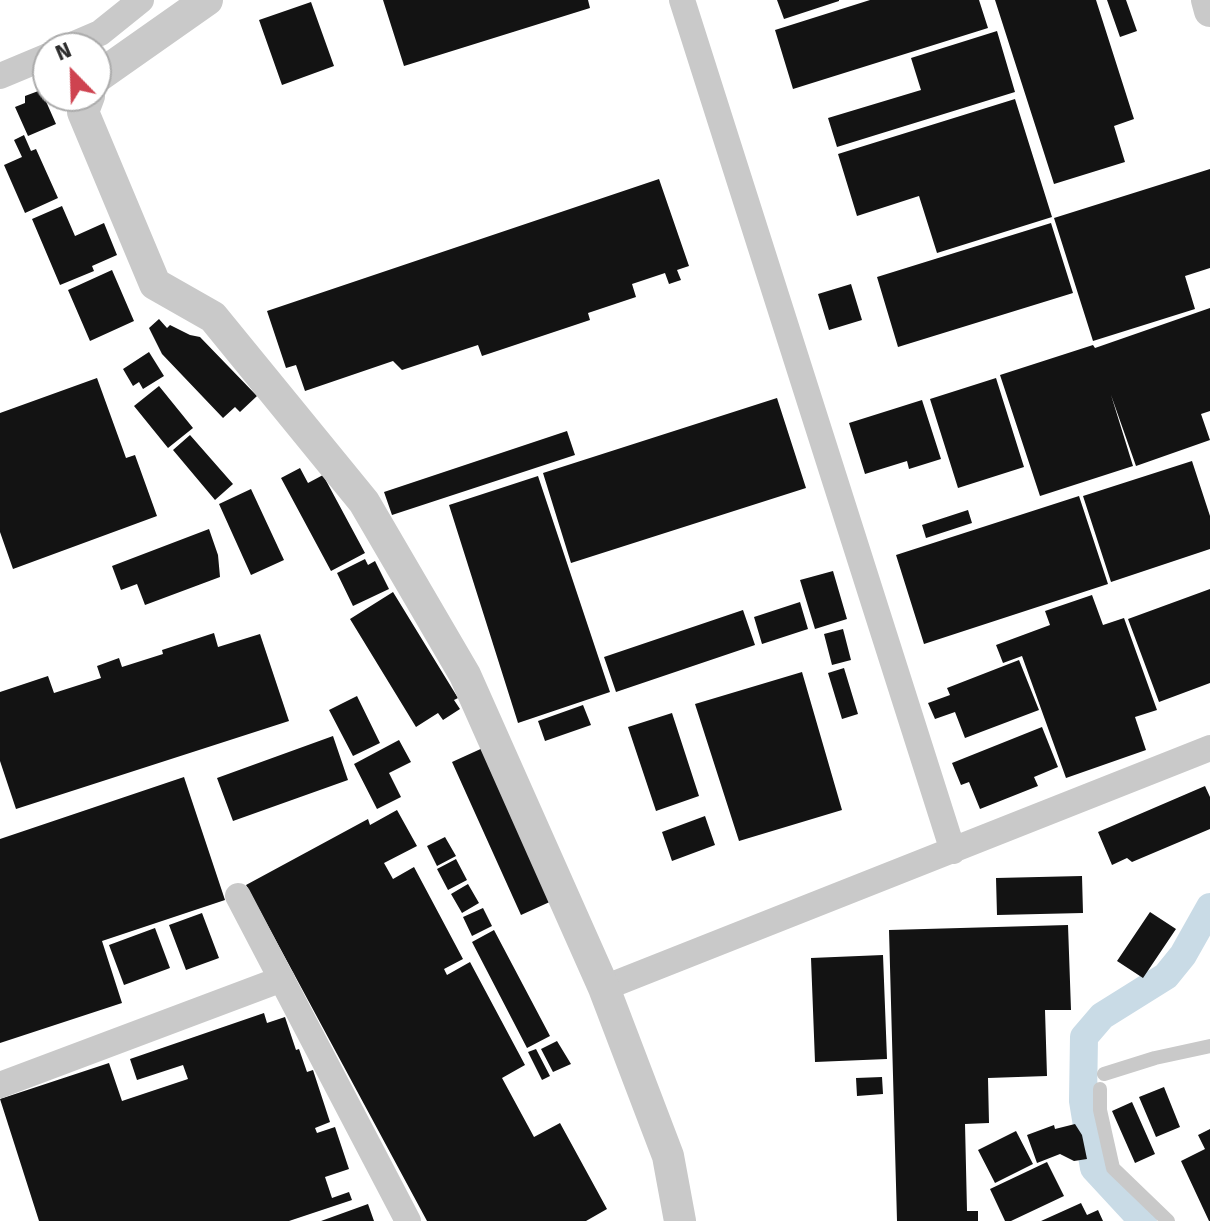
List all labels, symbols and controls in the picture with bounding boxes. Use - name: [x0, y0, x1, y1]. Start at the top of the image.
- north arrow: [32, 32, 112, 112]
- text: N: [51, 36, 75, 67]

